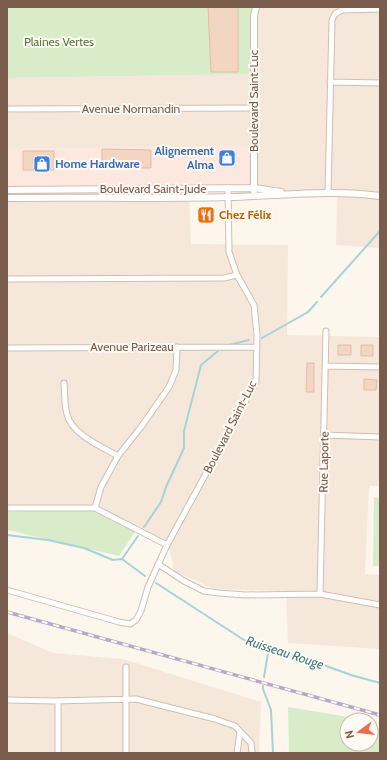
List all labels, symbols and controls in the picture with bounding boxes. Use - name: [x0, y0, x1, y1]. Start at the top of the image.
- park label: Plaines Vertes: [24, 34, 94, 49]
- street label: Boulevard Saint-Luc: [246, 49, 261, 152]
- street label: Avenue Normandin: [82, 101, 180, 116]
- place label: Alignement Alma: [154, 143, 214, 172]
- shop icon: Alignement Alma: [217, 148, 237, 168]
- shop icon: Home Hardware: [32, 154, 52, 174]
- place label: Home Hardware: [55, 156, 140, 171]
- street label: Boulevard Saint-Jude: [100, 181, 206, 196]
- restaurant icon: Chez Félix: [196, 205, 216, 225]
- place label: Chez Félix: [219, 207, 272, 222]
- street label: Avenue Parizeau: [90, 339, 174, 354]
- street label: Boulevard Saint-Luc: [200, 377, 260, 476]
- street label: Rue Laporte: [315, 431, 332, 493]
- water label: Ruisseau Rouge: [244, 632, 326, 672]
- north arrow: [339, 712, 379, 752]
- text: N: [342, 729, 357, 740]

